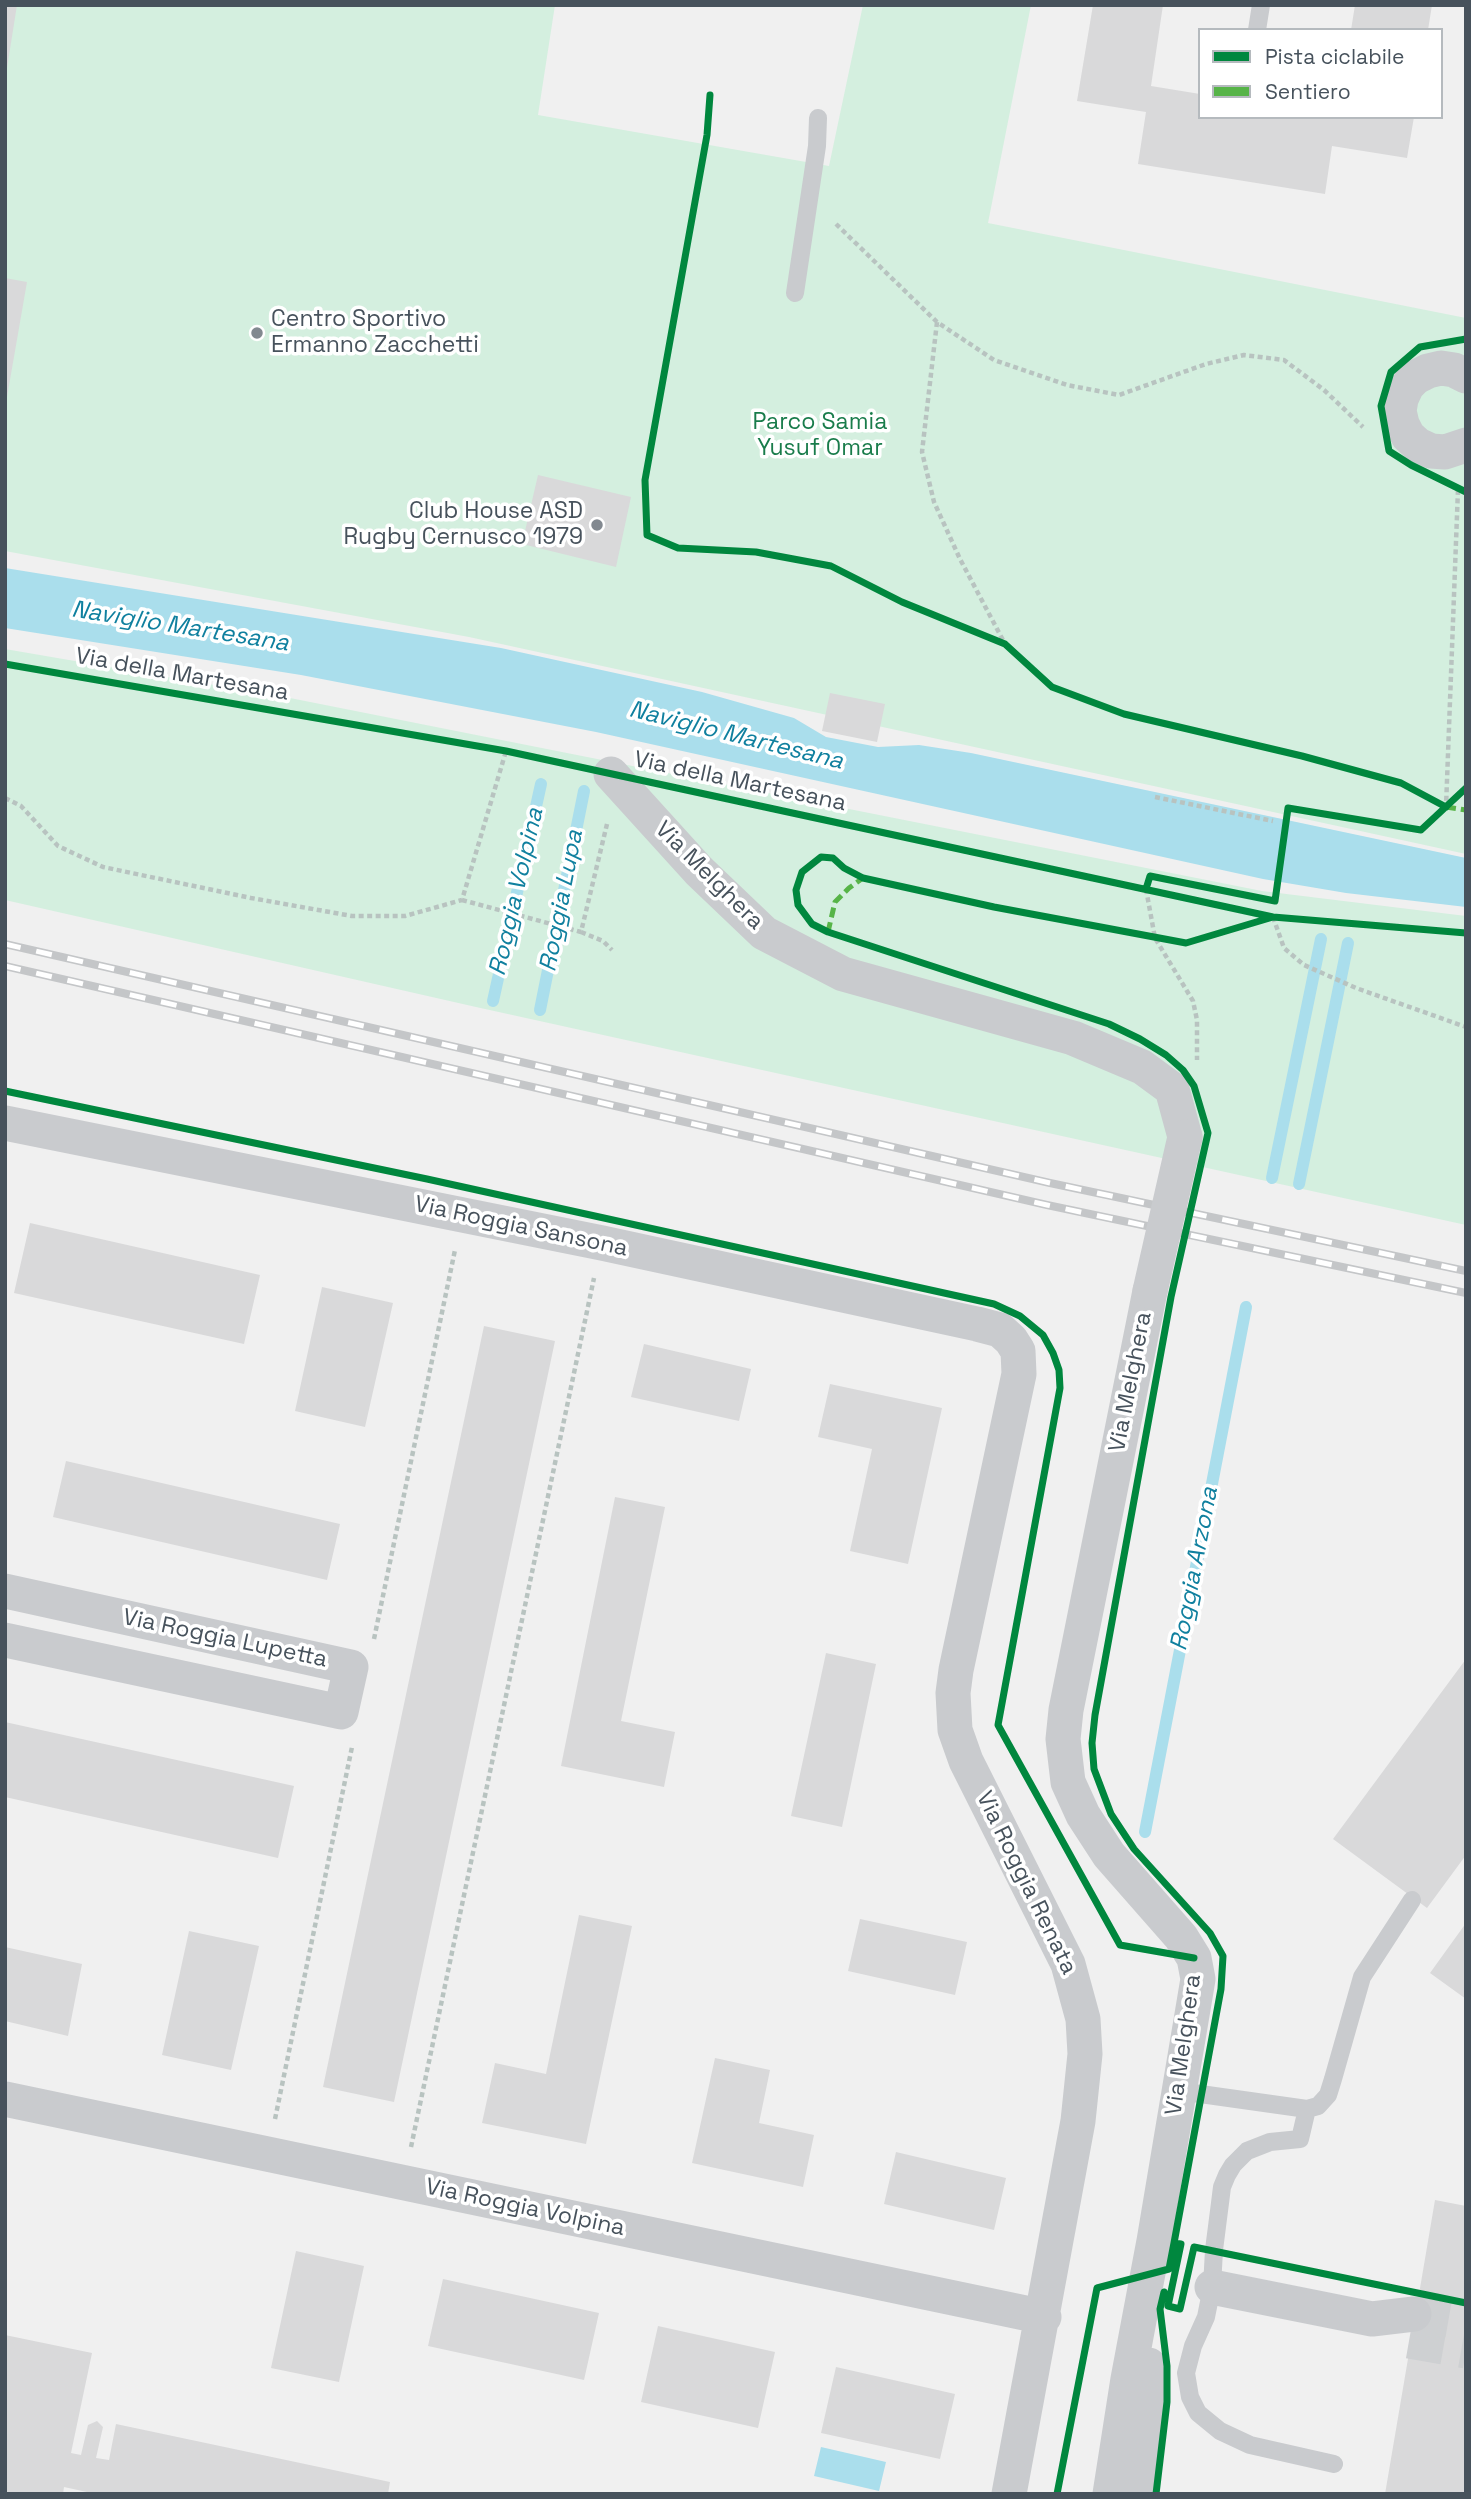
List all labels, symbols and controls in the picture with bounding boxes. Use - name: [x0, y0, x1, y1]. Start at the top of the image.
- legend: [1198, 28, 1443, 119]
- text: Pista ciclabile: [1265, 43, 1404, 70]
- text: Sentiero: [1265, 78, 1351, 105]
- place label: Centro Sportivo Ermanno Zacchetti: [271, 306, 479, 360]
- marker: Centro Sportivo Ermanno Zacchetti: [249, 325, 265, 341]
- park label: Parco Samia Yusuf Omar: [753, 409, 887, 463]
- place label: Club House ASD Rugby Cernusco 1979: [344, 498, 583, 552]
- marker: Club House ASD Rugby Cernusco 1979: [589, 517, 605, 533]
- water label: Naviglio Martesana: [69, 596, 291, 658]
- street label: Via della Martesana: [73, 643, 291, 707]
- water label: Naviglio Martesana: [626, 695, 846, 777]
- street label: Via della Martesana: [631, 746, 849, 818]
- water label: Roggia Volpina: [484, 805, 550, 979]
- street label: Via Melghera: [649, 816, 769, 936]
- water label: Roggia Lupa: [534, 828, 590, 974]
- street label: Via Roggia Sansona: [412, 1191, 630, 1263]
- street label: Via Melghera: [1104, 1310, 1158, 1454]
- water label: Roggia Arzona: [1165, 1485, 1225, 1653]
- street label: Via Roggia Lupetta: [120, 1604, 330, 1674]
- street label: Via Roggia Renata: [970, 1787, 1082, 1979]
- street label: Via Melghera: [1160, 1973, 1208, 2117]
- street label: Via Roggia Volpina: [423, 2173, 627, 2243]

